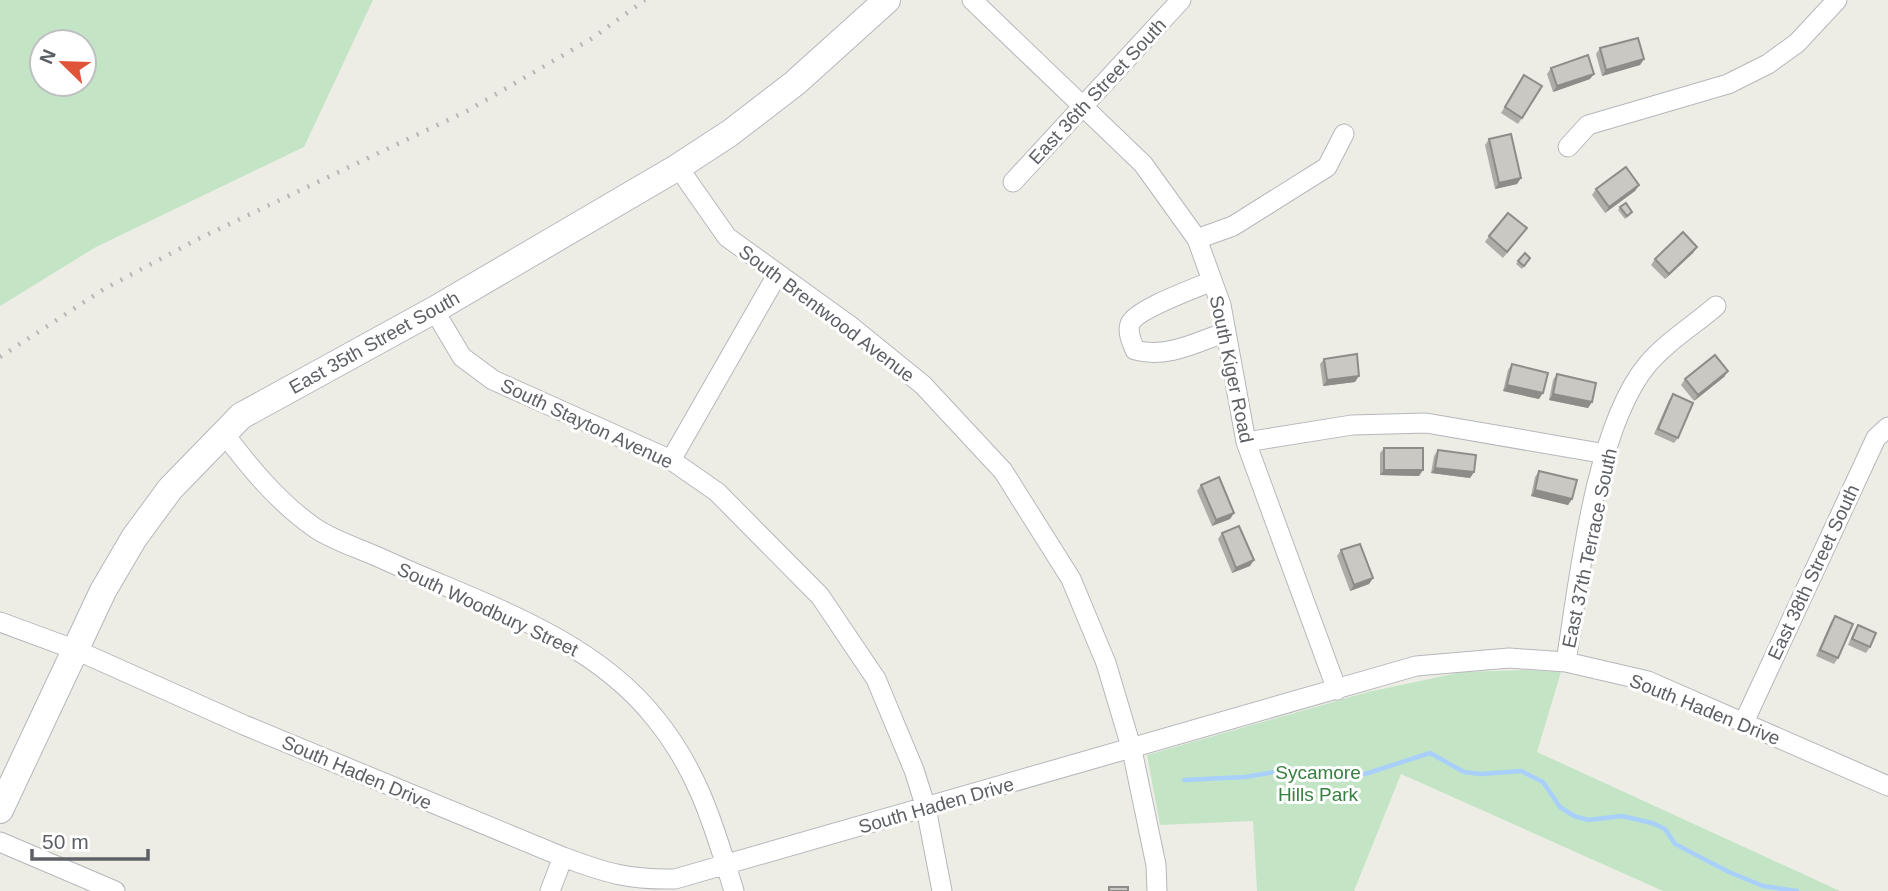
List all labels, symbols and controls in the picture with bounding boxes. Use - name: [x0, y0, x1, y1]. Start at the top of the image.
- street label: East 36th Street South: [1024, 14, 1170, 168]
- north arrow: [28, 28, 98, 98]
- text: N: [35, 46, 60, 67]
- street label: South Brentwood Avenue: [735, 241, 919, 386]
- street label: East 35th Street South: [286, 287, 463, 398]
- street label: South Kiger Road: [1206, 294, 1257, 445]
- street label: South Stayton Avenue: [497, 374, 676, 473]
- street label: East 37th Terrace South: [1558, 446, 1621, 650]
- street label: East 38th Street South: [1764, 481, 1863, 663]
- street label: South Woodbury Street: [394, 558, 582, 661]
- street label: South Haden Drive: [1626, 670, 1783, 749]
- street label: South Haden Drive: [279, 731, 435, 813]
- park label: Sycamore Hills Park: [1275, 762, 1361, 805]
- street label: South Haden Drive: [856, 773, 1016, 838]
- scale bar: [32, 818, 147, 862]
- text: 50 m: [42, 830, 89, 853]

